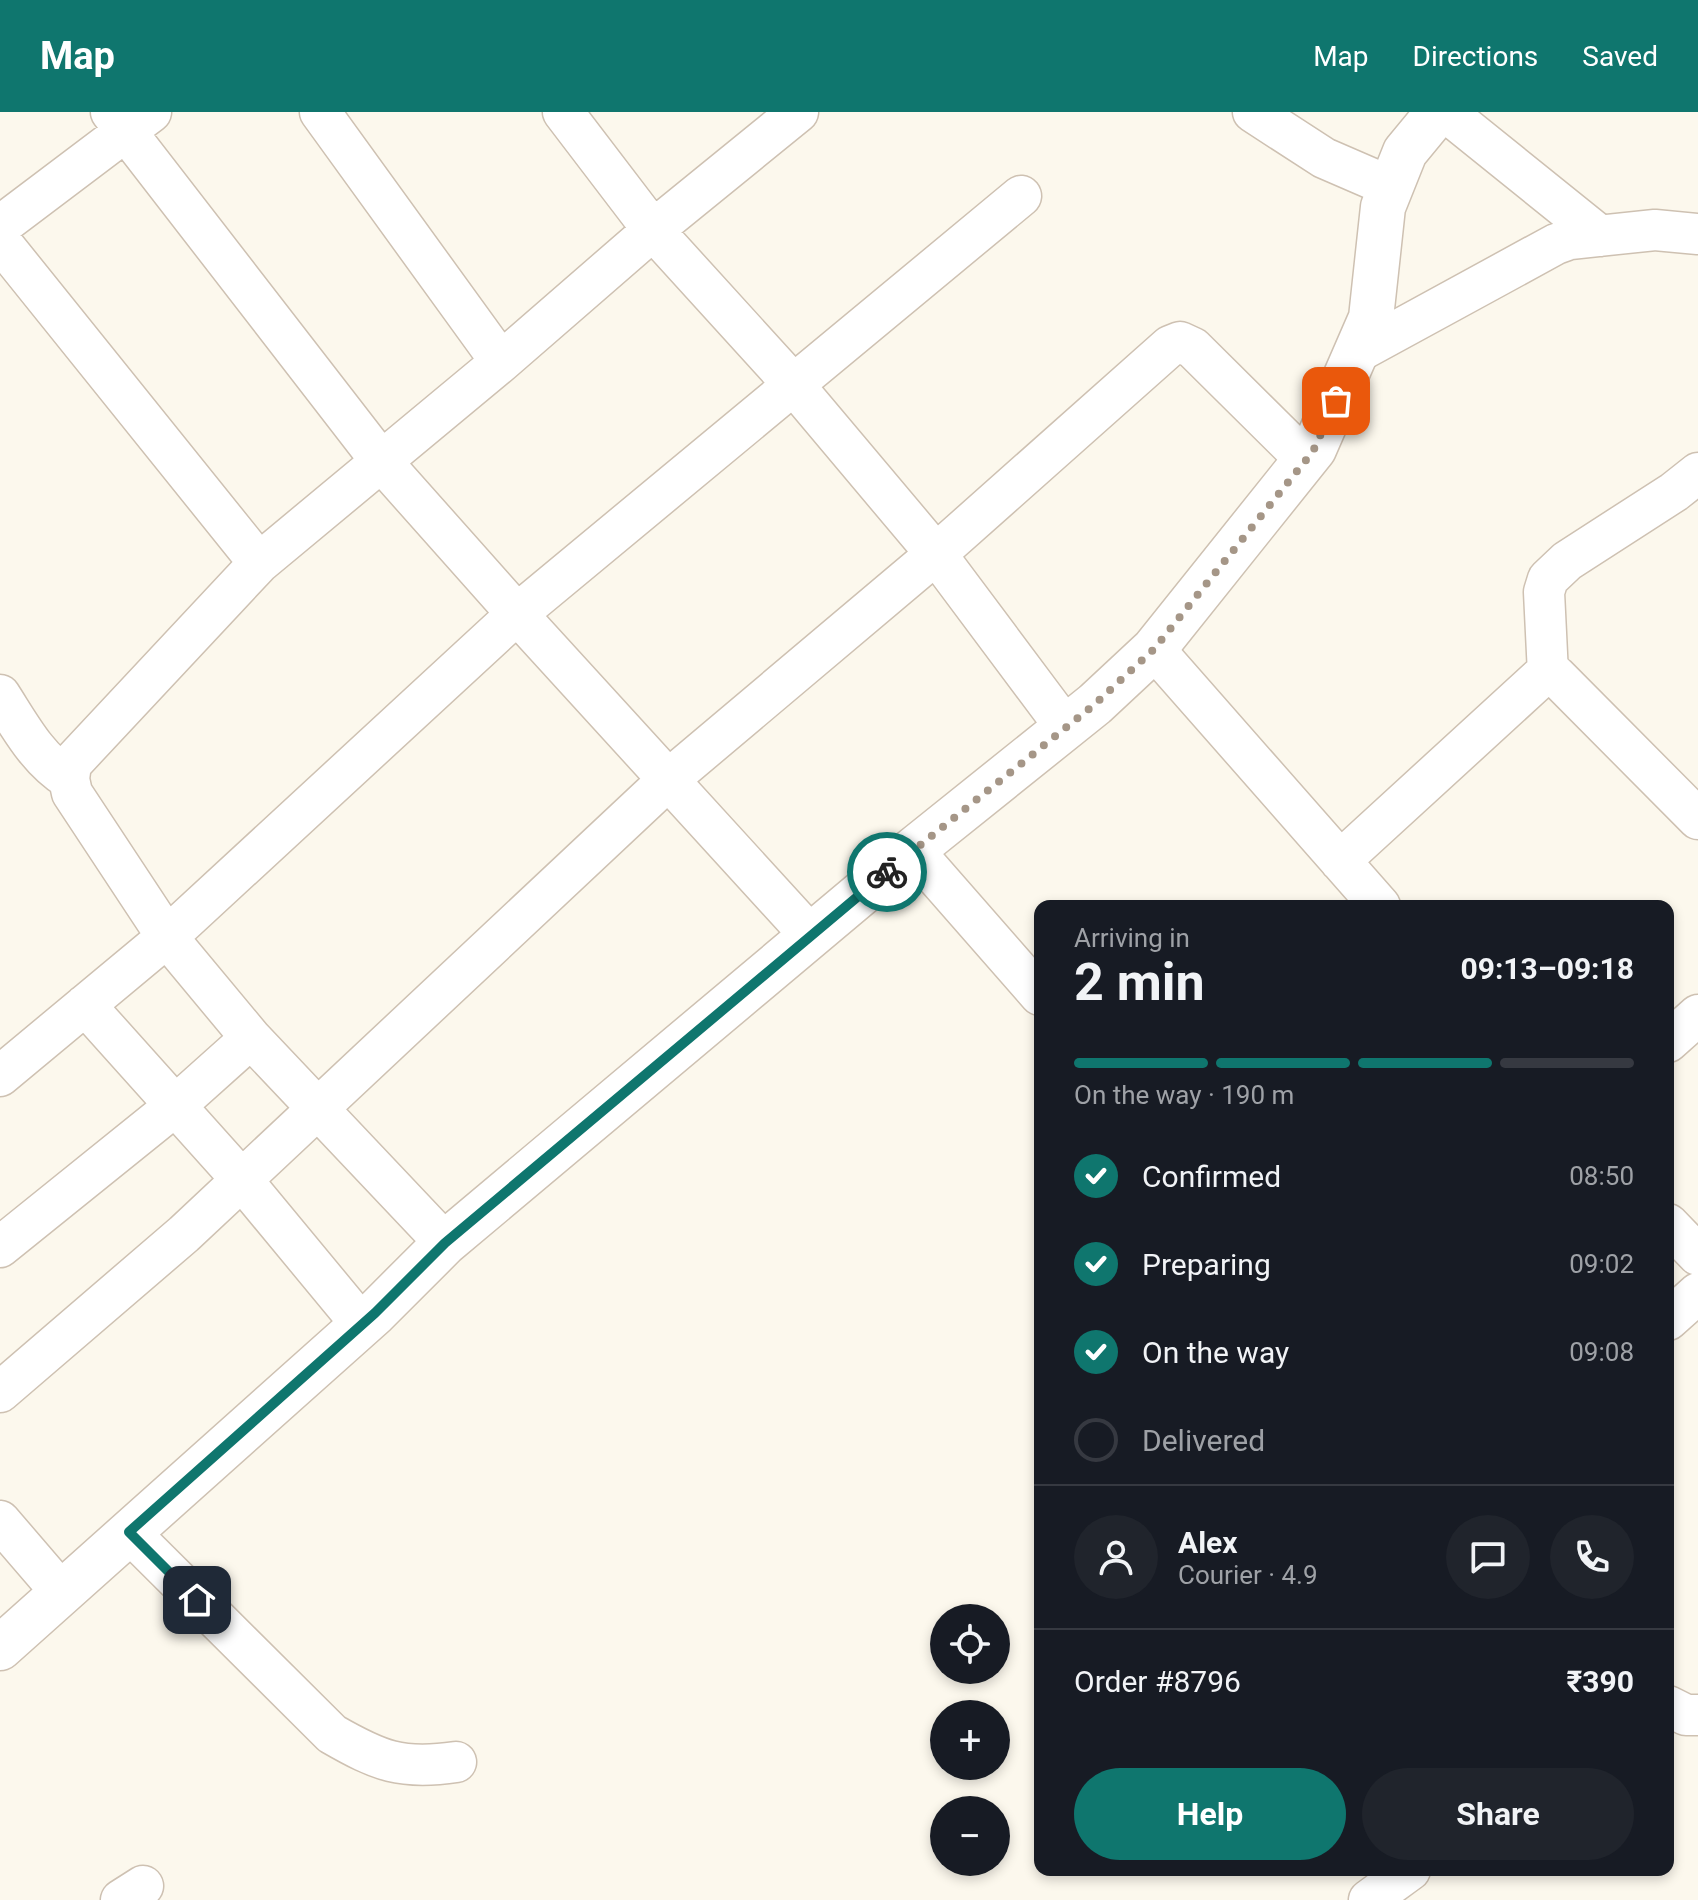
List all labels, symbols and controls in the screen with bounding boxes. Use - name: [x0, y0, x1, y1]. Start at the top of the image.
- text: Map: [40, 34, 115, 78]
- text: Map: [1313, 40, 1369, 73]
- text: Directions: [1413, 40, 1538, 73]
- text: Saved: [1582, 40, 1658, 73]
- pin: [1302, 367, 1370, 435]
- icon: bag: [1314, 379, 1358, 423]
- courier: [847, 832, 927, 912]
- icon: bike: [865, 850, 909, 894]
- text: Arriving in: [1074, 923, 1190, 953]
- text: 09:13–09:18: [1460, 951, 1634, 986]
- text: 2 min: [1074, 952, 1205, 1013]
- text: On the way · 190 m: [1074, 1080, 1294, 1110]
- icon: check: [1074, 1154, 1118, 1198]
- text: Confirmed: [1142, 1159, 1281, 1194]
- text: 08:50: [1569, 1161, 1634, 1191]
- icon: check: [1074, 1242, 1118, 1286]
- text: Preparing: [1142, 1247, 1271, 1282]
- text: 09:02: [1569, 1249, 1634, 1279]
- icon: check: [1074, 1330, 1118, 1374]
- text: On the way: [1142, 1335, 1289, 1370]
- text: 09:08: [1569, 1337, 1634, 1367]
- text: Delivered: [1142, 1423, 1265, 1458]
- button: person: [1074, 1515, 1158, 1599]
- button: chat: [1446, 1515, 1530, 1599]
- button: phone: [1550, 1515, 1634, 1599]
- text: Alex: [1178, 1525, 1238, 1560]
- text: Courier · 4.9: [1178, 1560, 1318, 1590]
- pin: [163, 1566, 231, 1634]
- icon: home: [175, 1578, 219, 1622]
- map controls: [930, 1604, 1010, 1876]
- button: locate: [930, 1604, 1010, 1684]
- text: Order #8796: [1074, 1664, 1241, 1699]
- text: ₹390: [1567, 1664, 1634, 1699]
- button: +: [930, 1700, 1010, 1780]
- button: Help: [1074, 1768, 1346, 1860]
- button: Share: [1362, 1768, 1634, 1860]
- button: −: [930, 1796, 1010, 1876]

